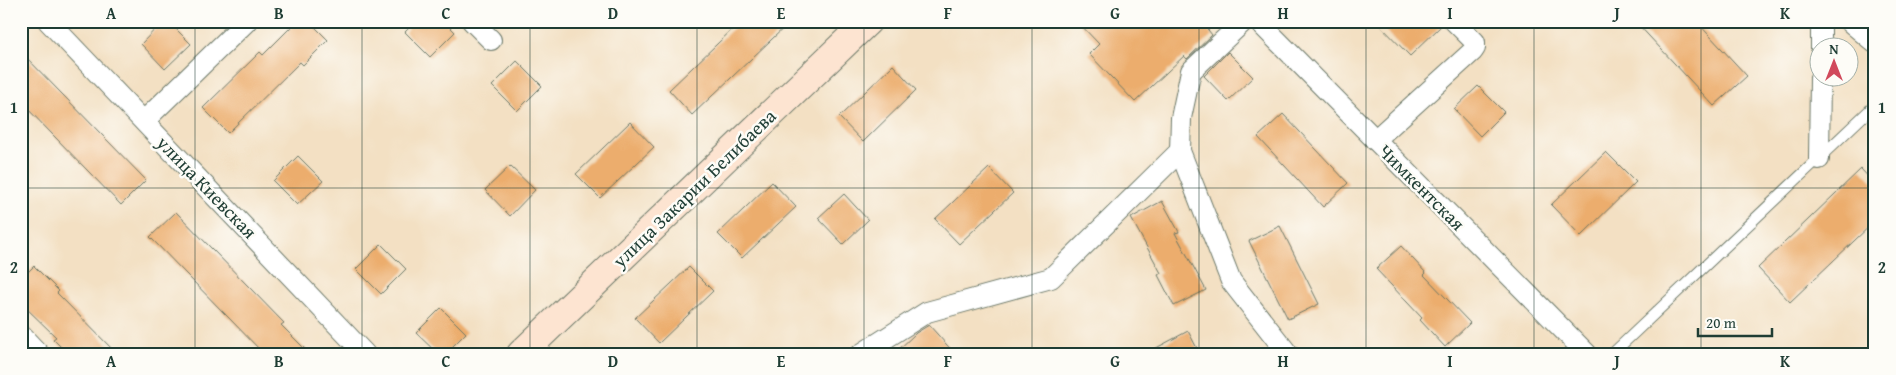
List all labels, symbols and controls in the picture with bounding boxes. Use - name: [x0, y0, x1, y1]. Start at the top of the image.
- text: A: [106, 1, 117, 25]
- text: B: [274, 1, 284, 25]
- text: C: [441, 1, 451, 25]
- text: D: [608, 1, 618, 25]
- text: E: [777, 1, 786, 25]
- text: F: [944, 1, 952, 25]
- text: G: [1110, 1, 1120, 25]
- text: H: [1277, 1, 1289, 25]
- text: I: [1447, 1, 1453, 25]
- text: J: [1611, 1, 1620, 25]
- text: K: [1780, 1, 1791, 25]
- north arrow: [1808, 38, 1858, 88]
- text: N: [1829, 39, 1839, 59]
- text: 1: [10, 95, 18, 119]
- text: 1: [1878, 95, 1886, 119]
- street label: улица Закарии Белибаева: [605, 102, 782, 274]
- street label: улица Киевская: [150, 128, 264, 245]
- street label: Чимкентская: [1372, 137, 1472, 237]
- text: 2: [10, 255, 18, 279]
- text: 2: [1878, 255, 1886, 279]
- scale bar: [1698, 305, 1772, 337]
- text: 20 m: [1706, 312, 1737, 333]
- text: A: [106, 349, 117, 373]
- text: B: [274, 349, 284, 373]
- text: C: [441, 349, 451, 373]
- text: D: [608, 349, 618, 373]
- text: E: [777, 349, 786, 373]
- text: F: [944, 349, 952, 373]
- text: G: [1110, 349, 1120, 373]
- text: H: [1277, 349, 1289, 373]
- text: I: [1447, 349, 1453, 373]
- text: J: [1611, 349, 1620, 373]
- text: K: [1780, 349, 1791, 373]

